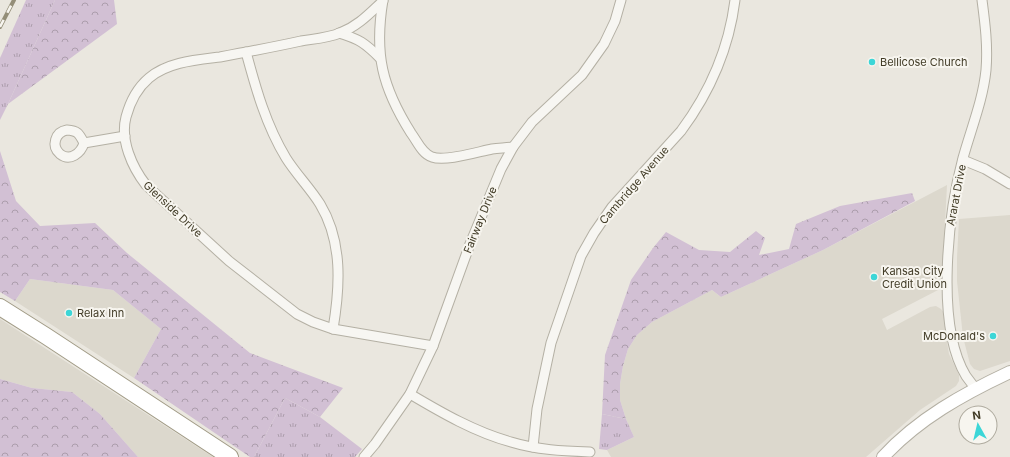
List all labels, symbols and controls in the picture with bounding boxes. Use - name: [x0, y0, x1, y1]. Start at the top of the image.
- place label: Bellicose Church: [880, 55, 968, 69]
- marker: Bellicose Church: [867, 57, 877, 67]
- street label: Cambridge Avenue: [596, 143, 672, 227]
- street label: Ararat Drive: [943, 163, 969, 227]
- street label: Glenside Drive: [141, 178, 205, 240]
- street label: Fairway Drive: [460, 185, 500, 255]
- place label: Kansas City Credit Union: [882, 264, 947, 291]
- marker: Kansas City Credit Union: [869, 272, 879, 282]
- place label: Relax Inn: [77, 306, 124, 320]
- marker: Relax Inn: [64, 308, 74, 318]
- place label: McDonald's: [923, 329, 985, 343]
- marker: McDonald's: [988, 331, 998, 341]
- north arrow: [958, 405, 998, 445]
- text: N: [971, 408, 982, 423]

